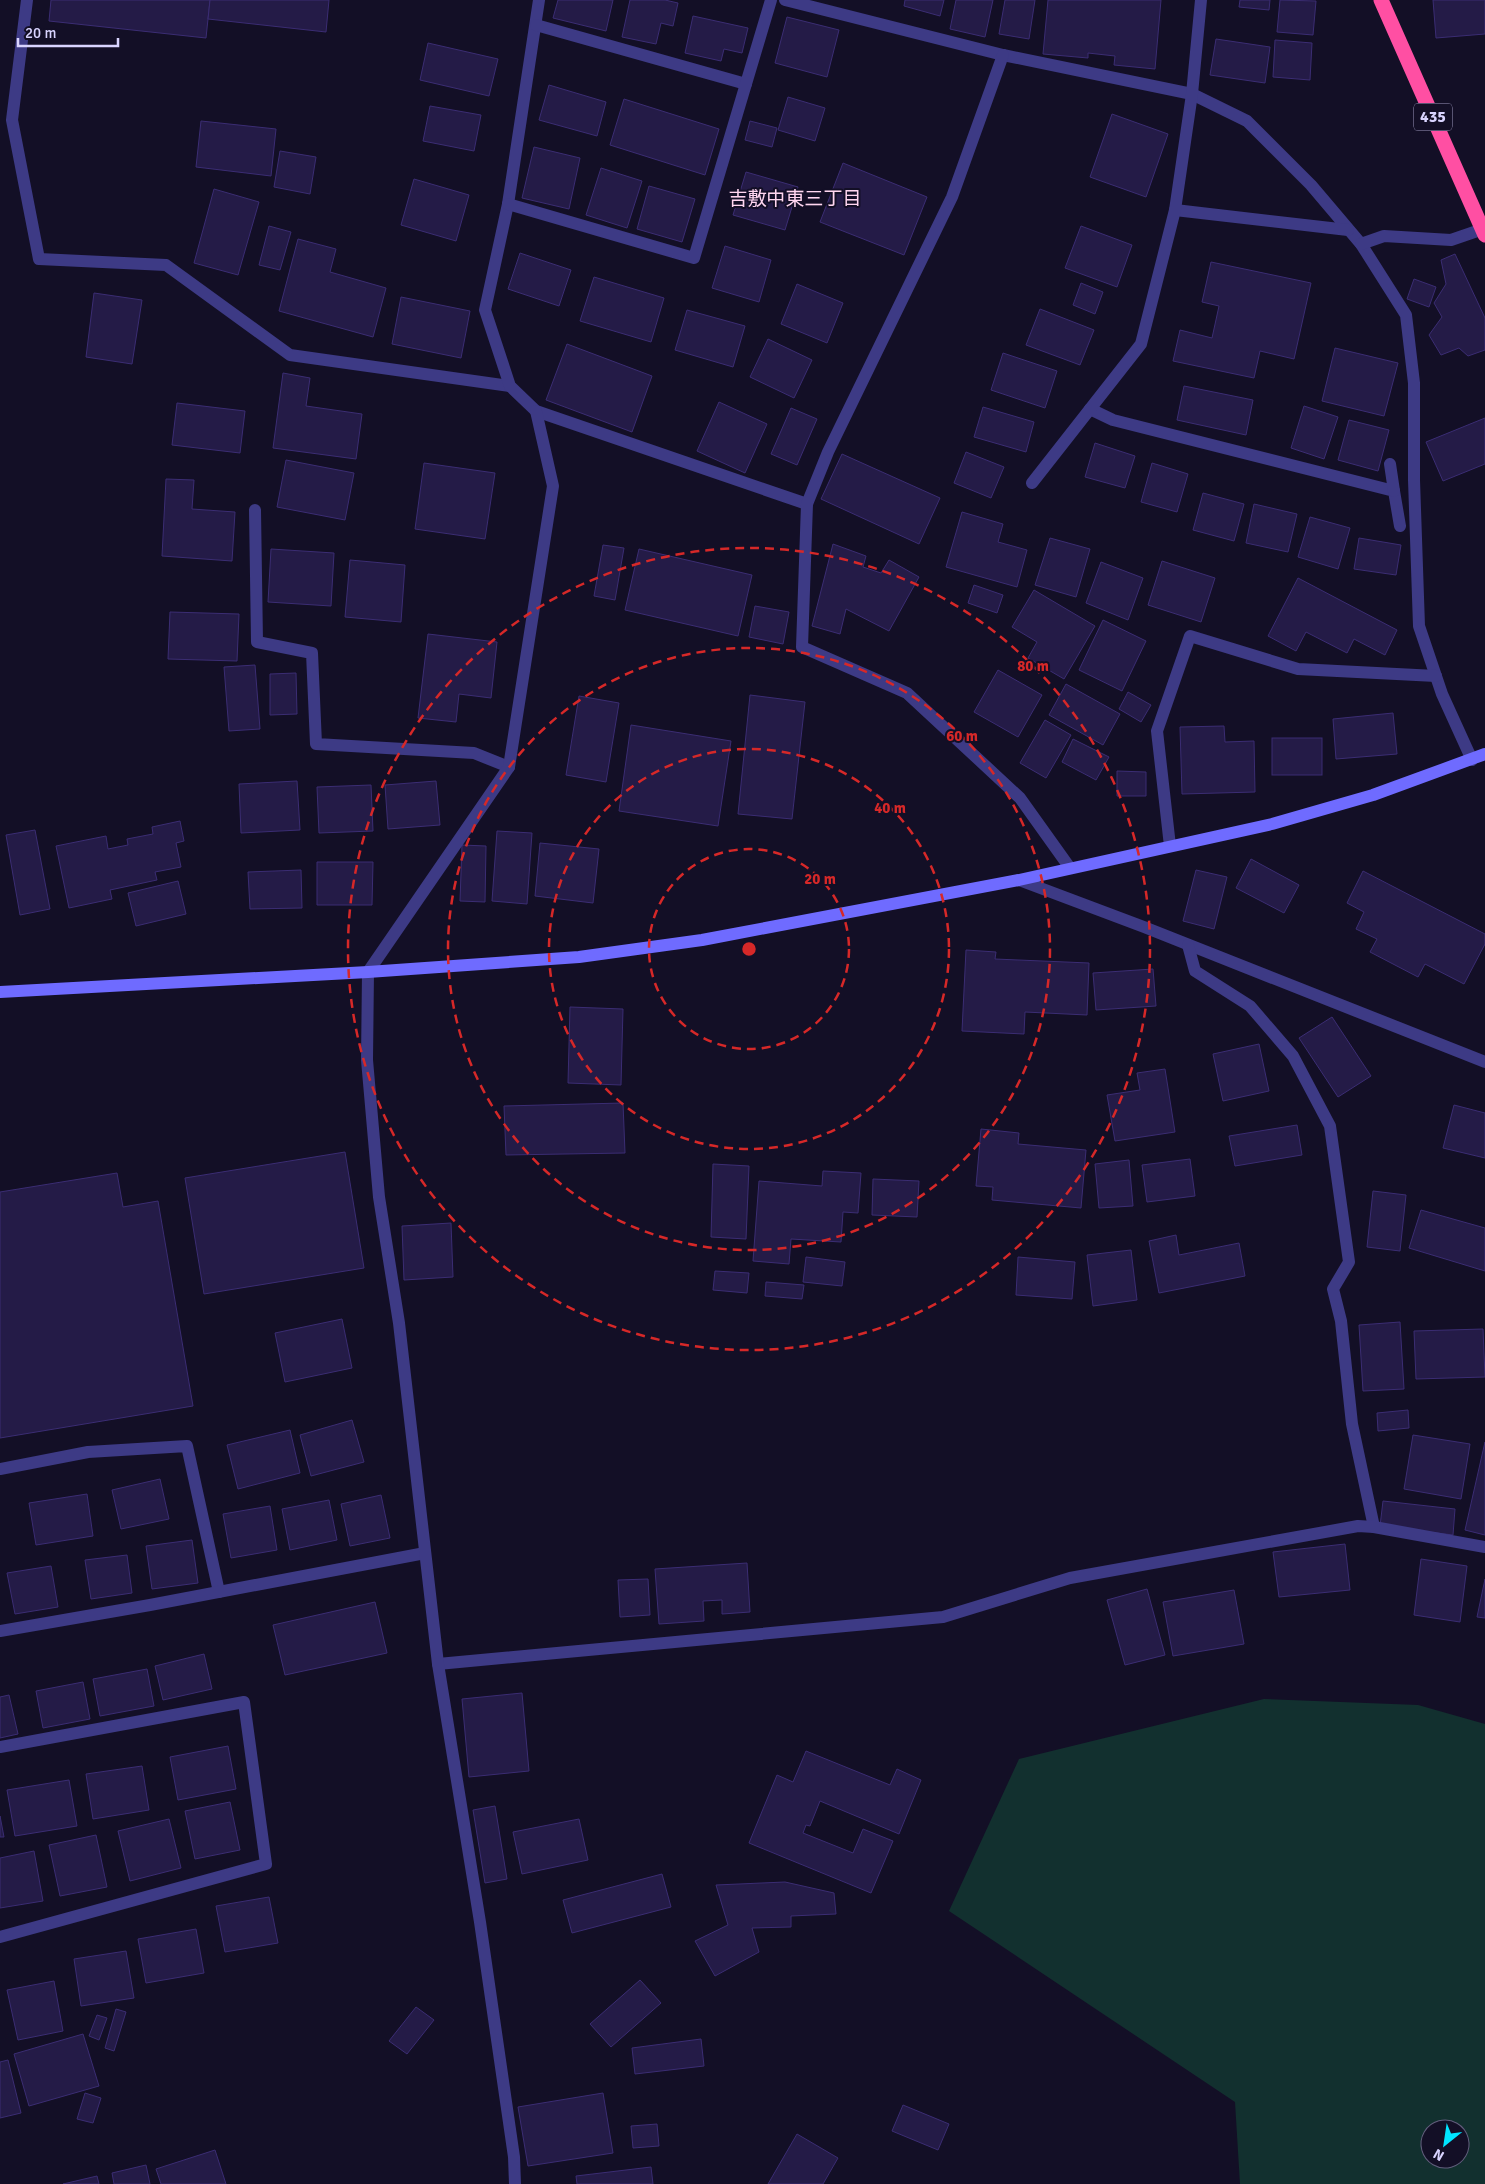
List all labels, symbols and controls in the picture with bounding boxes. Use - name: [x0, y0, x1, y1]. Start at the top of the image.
- scale bar: [18, 15, 118, 47]
- text: 20 m: [25, 24, 56, 42]
- road number: 435: [1414, 104, 1452, 130]
- district label: 吉敷中東三丁目: [728, 187, 862, 211]
- text: 80 m: [1017, 657, 1049, 675]
- text: 60 m: [946, 727, 978, 745]
- text: 40 m: [874, 799, 906, 817]
- text: 20 m: [804, 870, 836, 888]
- centre of rings: [740, 940, 758, 958]
- north arrow: [1420, 2119, 1470, 2169]
- text: N: [1430, 2145, 1447, 2165]

